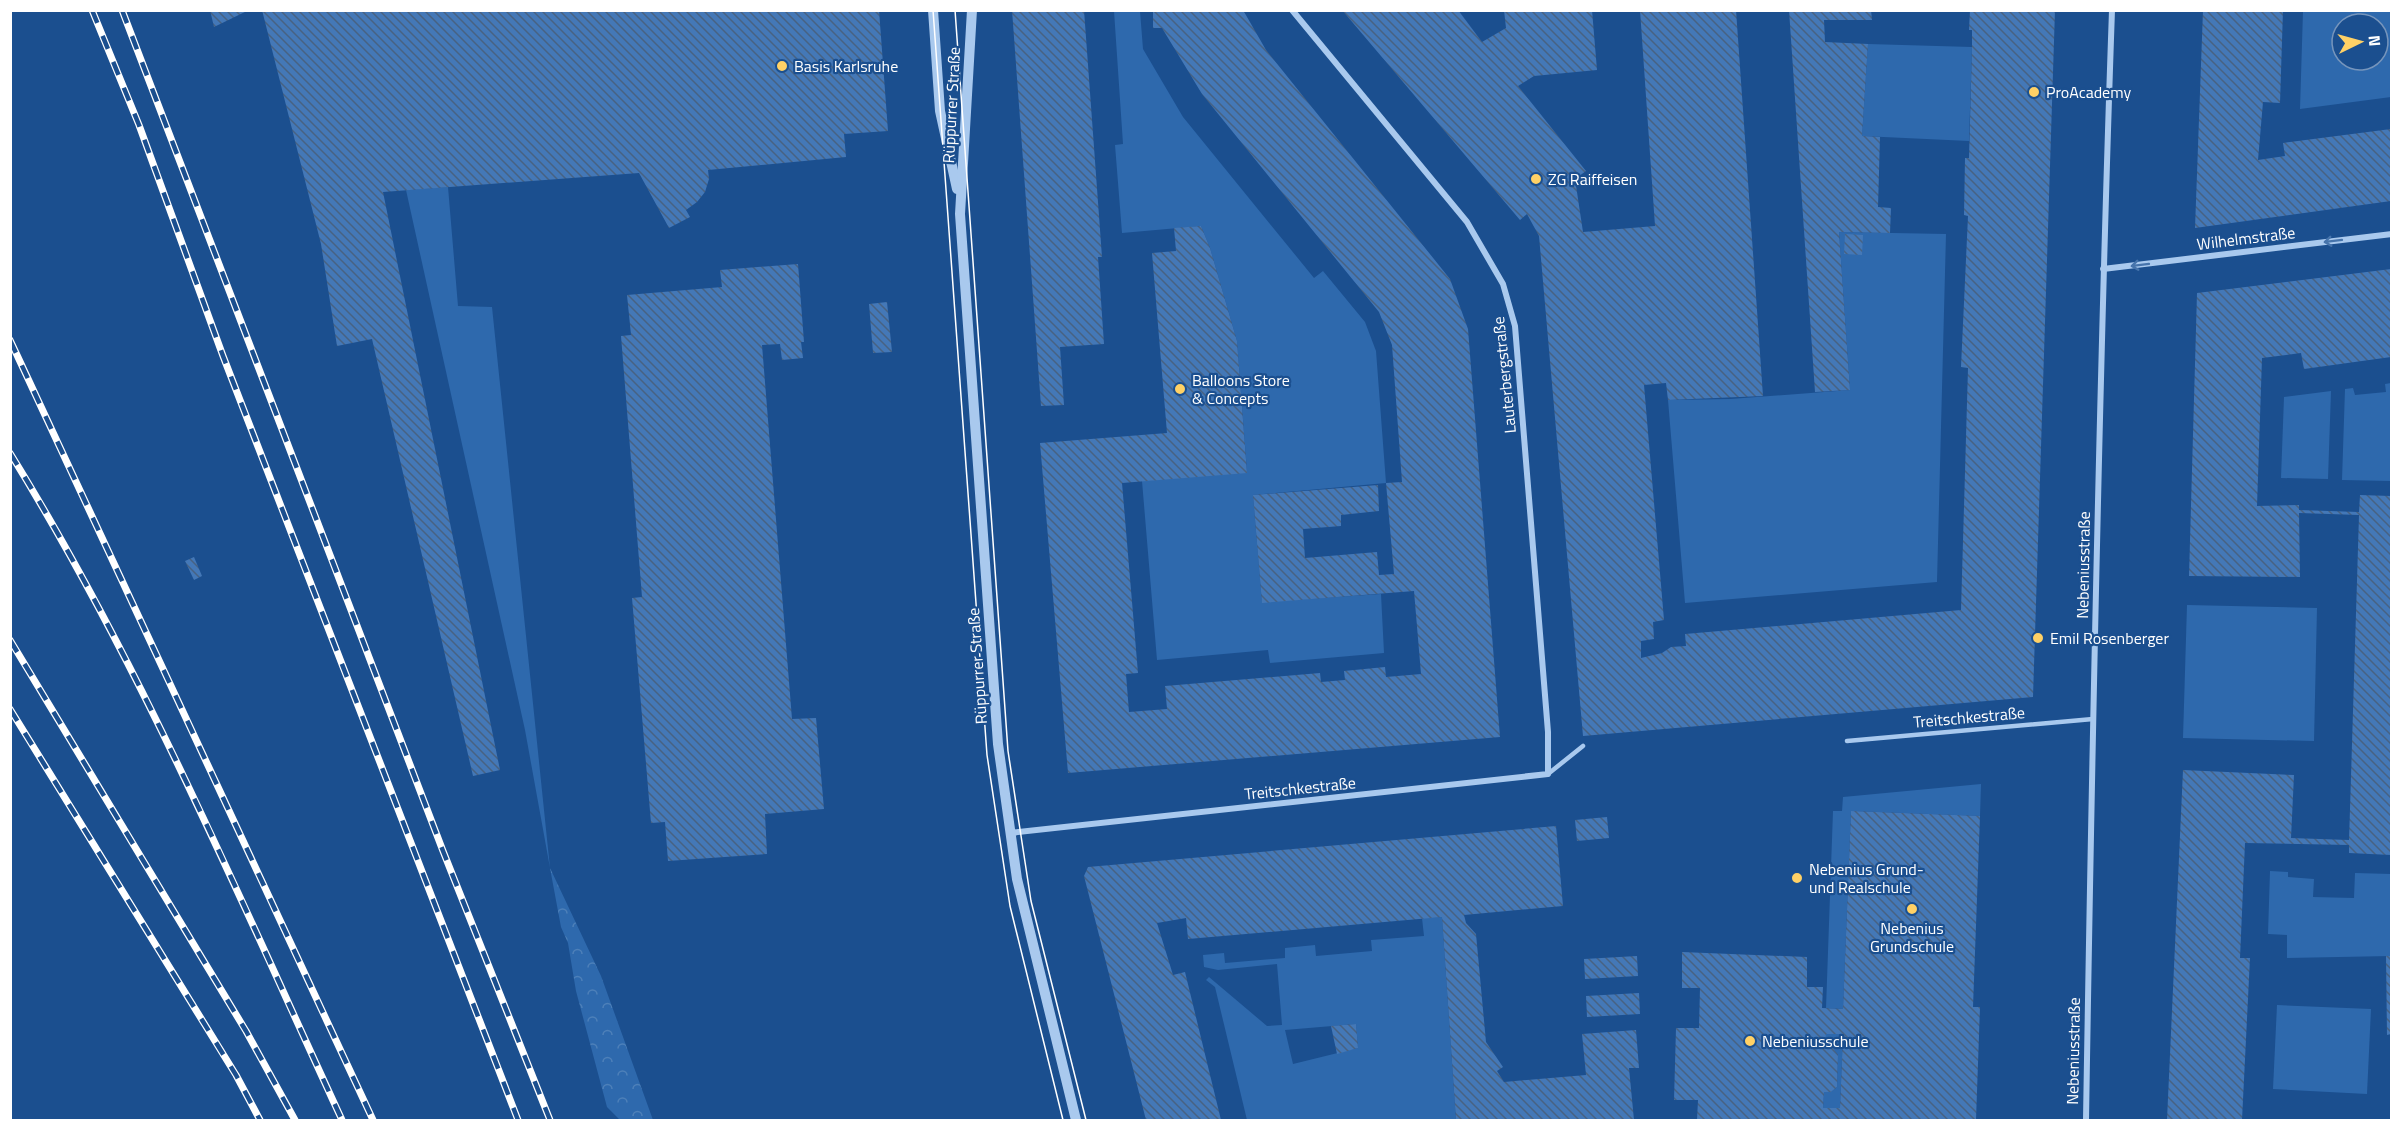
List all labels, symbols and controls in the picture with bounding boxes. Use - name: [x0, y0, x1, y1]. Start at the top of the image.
- north arrow: [2330, 12, 2390, 72]
- text: N: [2363, 34, 2387, 47]
- street label: Rüppurrer Straße: [936, 46, 966, 164]
- place label: Basis Karlsruhe: [794, 54, 898, 78]
- marker: Basis Karlsruhe: [775, 59, 789, 73]
- place label: ProAcademy: [2046, 80, 2131, 104]
- marker: ProAcademy: [2027, 85, 2041, 99]
- place label: ZG Raiffeisen: [1548, 167, 1637, 191]
- marker: ZG Raiffeisen: [1529, 172, 1543, 186]
- street label: Wilhelmstraße: [2195, 220, 2297, 256]
- one-way arrow: [2324, 236, 2344, 247]
- one-way arrow: [2130, 260, 2150, 271]
- street label: Lauterbergstraße: [1486, 315, 1522, 435]
- place label: Balloons Store & Concepts: [1192, 368, 1290, 410]
- marker: Balloons Store & Concepts: [1173, 382, 1187, 396]
- street label: Nebeniusstraße: [2070, 511, 2096, 619]
- street label: Rüppurrer Straße: [961, 607, 993, 725]
- place label: Emil Rosenberger: [2050, 626, 2169, 650]
- marker: Emil Rosenberger: [2031, 631, 2045, 645]
- street label: Treitschkestraße: [1912, 700, 2026, 734]
- street label: Treitschkestraße: [1243, 770, 1357, 806]
- place label: Nebenius Grund- und Realschule: [1809, 857, 1924, 899]
- marker: Nebenius Grund- und Realschule: [1790, 871, 1804, 885]
- marker: Nebenius Grundschule: [1905, 902, 1919, 916]
- place label: Nebenius Grundschule: [1870, 916, 1954, 958]
- street label: Nebeniusstraße: [2060, 997, 2086, 1105]
- place label: Nebeniusschule: [1762, 1029, 1869, 1053]
- marker: Nebeniusschule: [1743, 1034, 1757, 1048]

